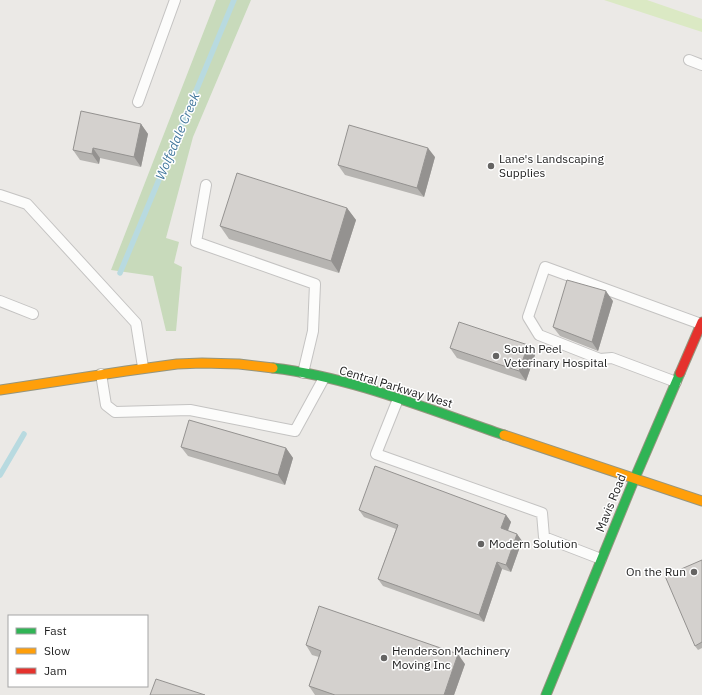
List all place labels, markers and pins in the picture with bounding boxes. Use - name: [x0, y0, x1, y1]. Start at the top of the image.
- place label: Lane's Landscaping Supplies: [499, 151, 604, 180]
- marker: Lane's Landscaping Supplies: [486, 161, 496, 171]
- place label: South Peel Veterinary Hospital: [504, 341, 607, 370]
- marker: South Peel Veterinary Hospital: [491, 351, 501, 361]
- place label: Modern Solution: [489, 536, 578, 551]
- marker: Modern Solution: [476, 539, 486, 549]
- place label: On the Run: [626, 564, 686, 579]
- marker: On the Run: [689, 567, 699, 577]
- place label: Henderson Machinery Moving Inc: [392, 643, 510, 672]
- marker: Henderson Machinery Moving Inc: [379, 653, 389, 663]

